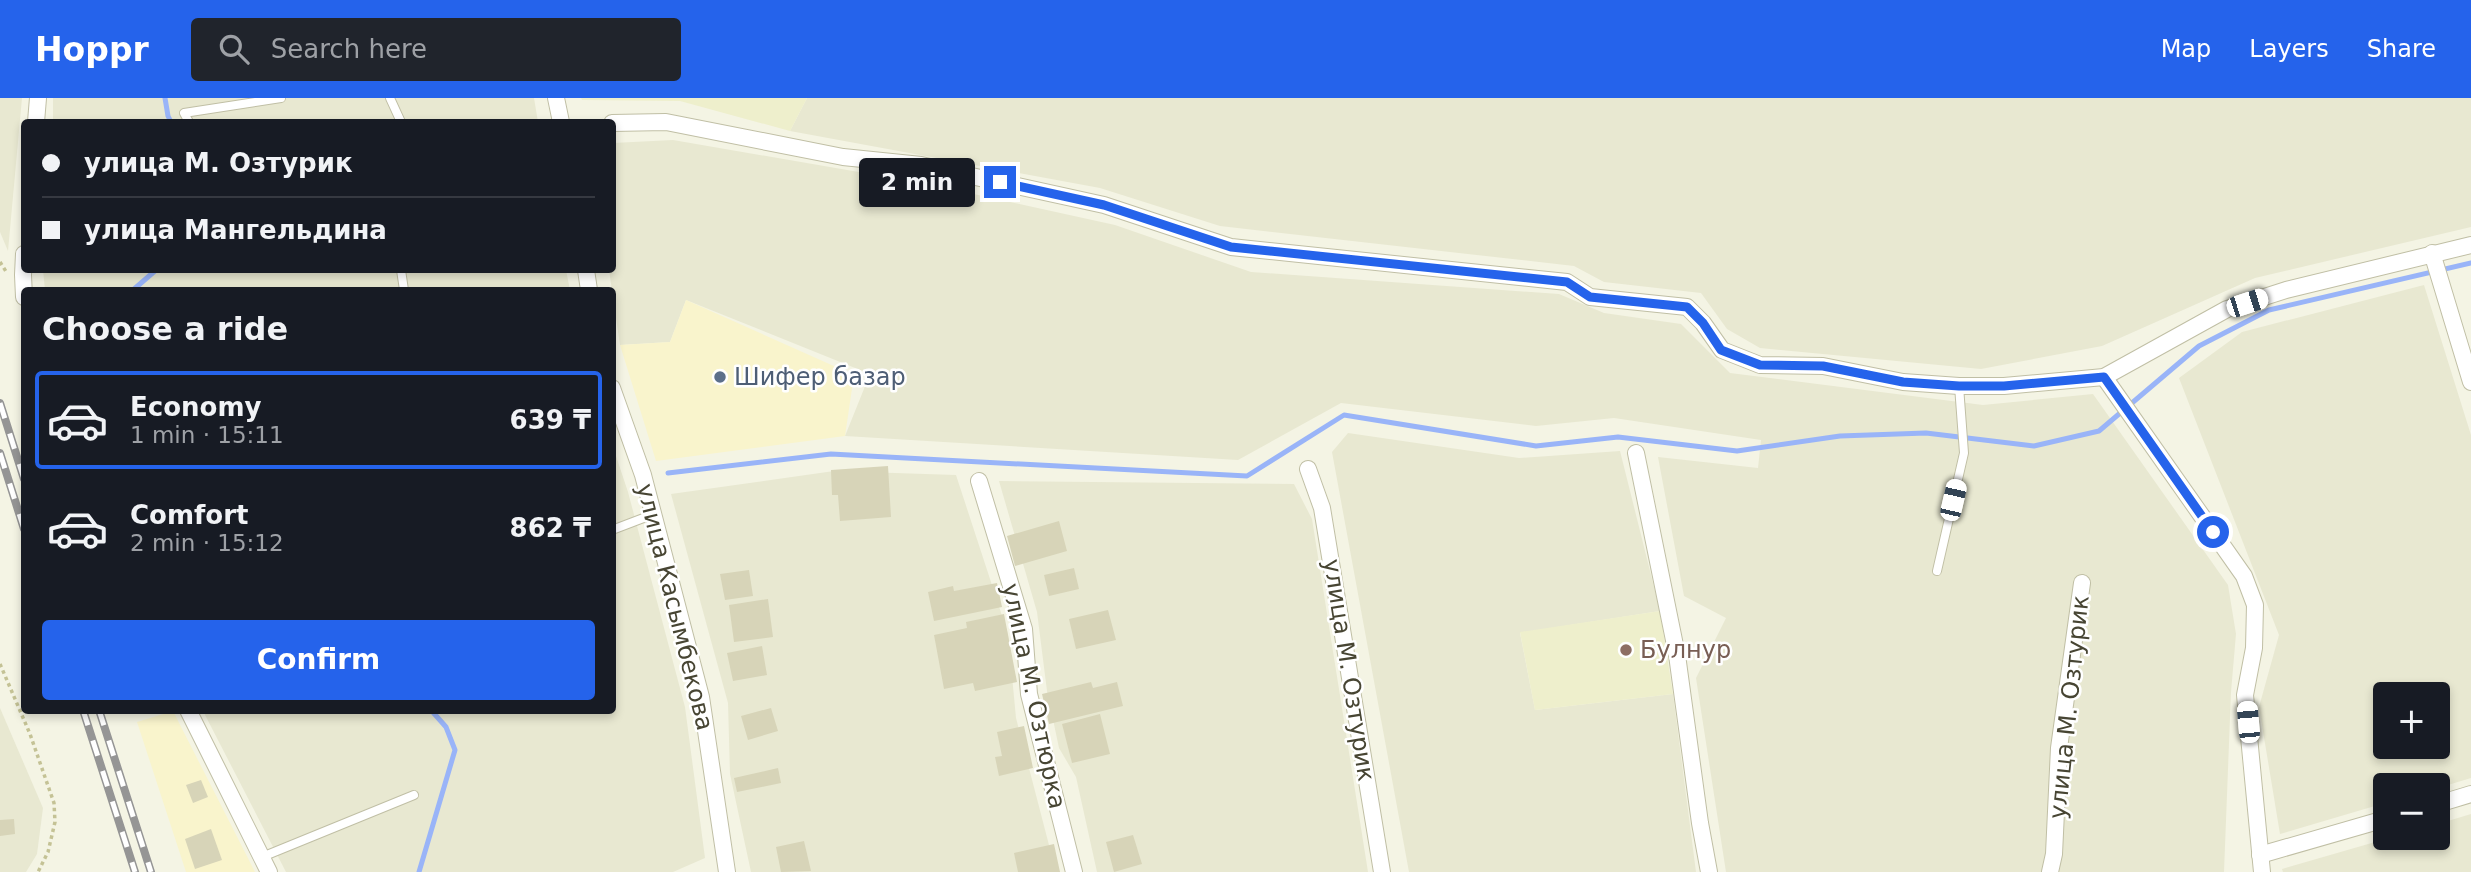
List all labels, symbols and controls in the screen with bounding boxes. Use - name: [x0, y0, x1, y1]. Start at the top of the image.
- search box: [191, 18, 681, 81]
- text: Hoppr: [35, 30, 149, 69]
- icon: search: [215, 30, 253, 68]
- text: Search here: [271, 34, 427, 64]
- text: Map: [2161, 35, 2211, 63]
- text: Layers: [2249, 35, 2329, 63]
- text: Share: [2367, 35, 2436, 63]
- text: улица М. Озтурик: [84, 148, 353, 178]
- callout: 2 min: [860, 158, 976, 206]
- route end: [984, 166, 1016, 198]
- text: 2 min: [881, 169, 953, 195]
- text: улица Мангельдина: [84, 215, 387, 245]
- car: [2224, 287, 2271, 319]
- text: Choose a ride: [42, 310, 288, 348]
- place label: Шифер базар: [734, 363, 906, 391]
- marker: Шифер базар: [712, 369, 728, 385]
- icon: car: [46, 389, 109, 452]
- text: Economy: [130, 392, 261, 422]
- text: 639 ₸: [510, 405, 591, 435]
- text: 1 min · 15:11: [130, 422, 284, 448]
- car: [1939, 477, 1968, 523]
- street label: улица Касымбекова: [631, 481, 719, 733]
- icon: car: [46, 497, 109, 560]
- text: Comfort: [130, 500, 248, 530]
- text: 862 ₸: [510, 513, 591, 543]
- route start: [2197, 516, 2229, 548]
- text: 2 min · 15:12: [130, 530, 284, 556]
- street label: улица М. Озтурик: [1318, 557, 1380, 783]
- street label: улица М. Озтюрка: [996, 581, 1072, 811]
- street label: улица М. Озтурик: [2043, 594, 2095, 820]
- button: Confirm: [42, 620, 595, 700]
- place label: Булнур: [1640, 636, 1731, 664]
- marker: Булнур: [1618, 642, 1634, 658]
- map controls: [2373, 682, 2450, 850]
- button: +: [2373, 682, 2450, 759]
- car: [2236, 700, 2261, 744]
- button: −: [2373, 773, 2450, 850]

